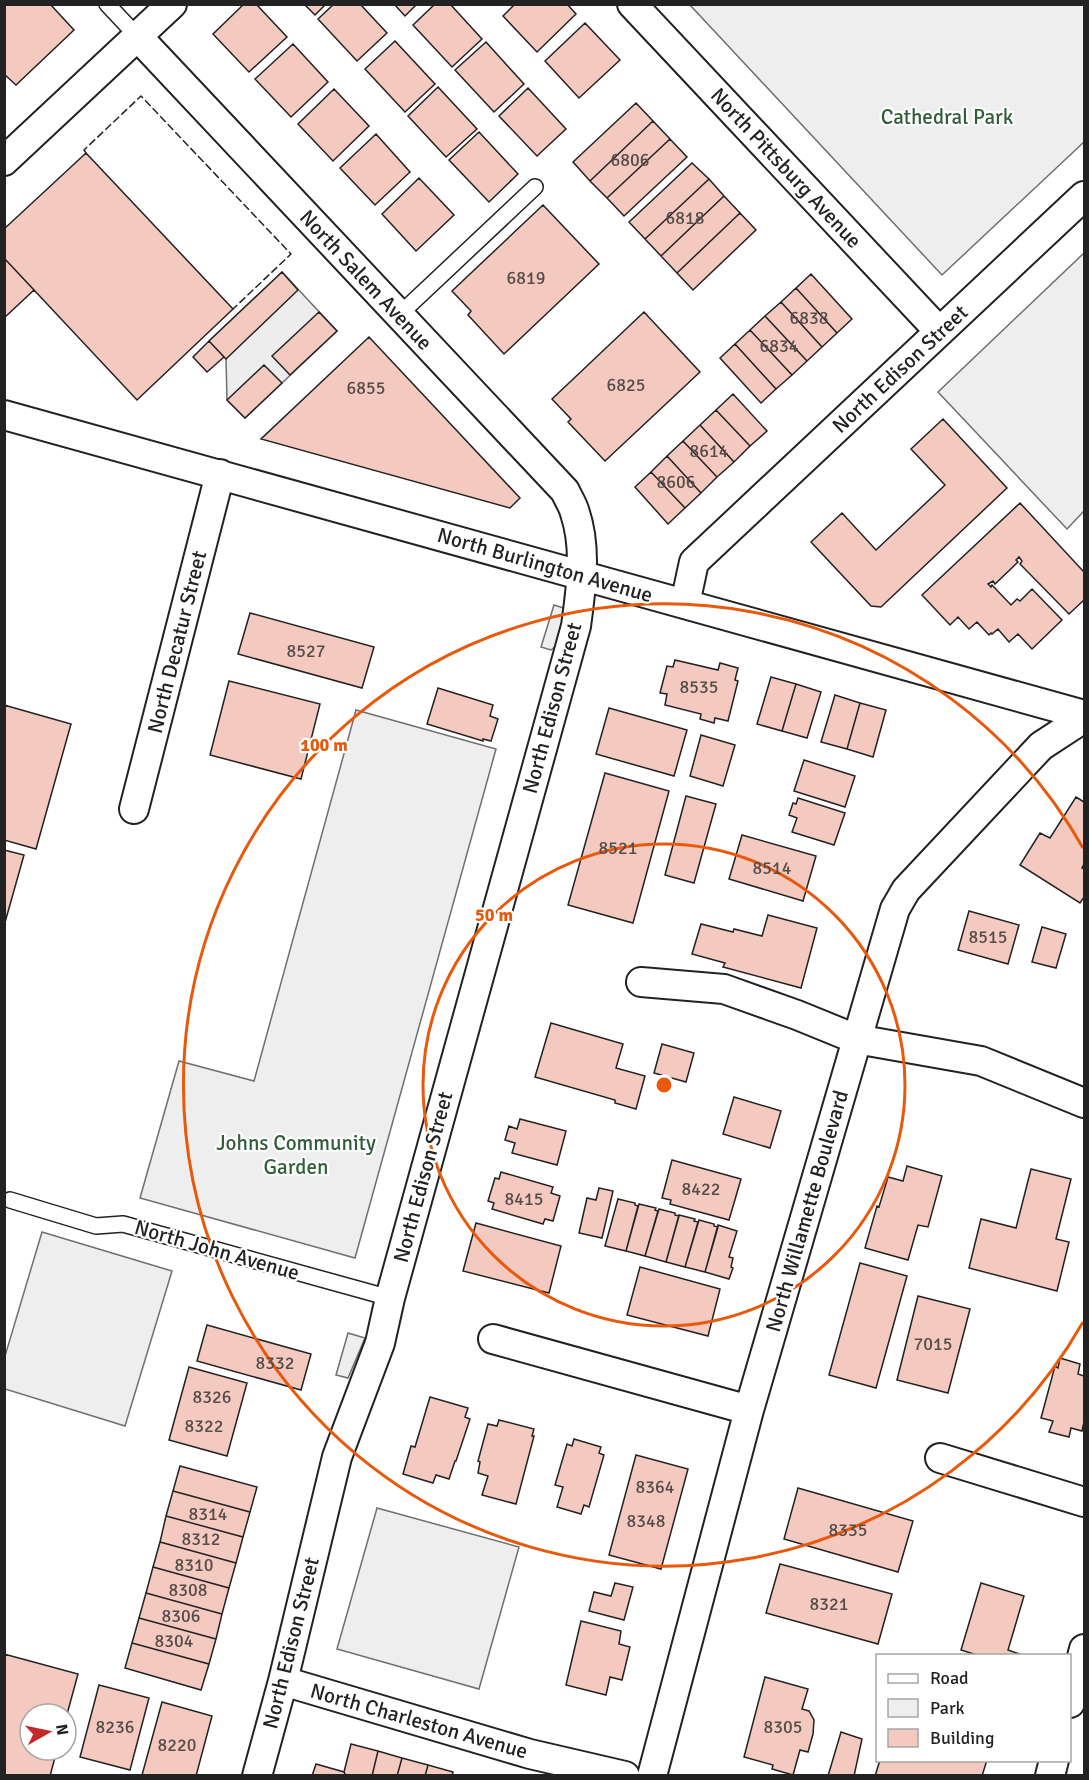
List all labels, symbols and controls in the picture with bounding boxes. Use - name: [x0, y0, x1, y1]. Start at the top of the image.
- street label: North Pittsburg Avenue: [705, 82, 867, 254]
- park label: Cathedral Park: [881, 104, 1014, 130]
- house number: 6806: [611, 149, 649, 171]
- street label: North Salem Avenue: [294, 204, 438, 356]
- house number: 6818: [666, 207, 704, 229]
- house number: 6819: [507, 267, 545, 289]
- street label: North Edison Street: [827, 299, 973, 439]
- house number: 6838: [790, 307, 828, 329]
- house number: 6834: [760, 335, 799, 357]
- house number: 6825: [607, 374, 645, 396]
- house number: 6855: [347, 377, 385, 399]
- house number: 8614: [690, 440, 729, 462]
- house number: 8606: [657, 471, 695, 493]
- street label: North Burlington Avenue: [434, 522, 656, 608]
- street label: North Decatur Street: [142, 548, 212, 736]
- street label: North Edison Street: [517, 620, 587, 796]
- house number: 8527: [287, 640, 325, 662]
- house number: 8535: [680, 676, 718, 698]
- text: 100 m: [300, 734, 348, 756]
- house number: 8521: [599, 837, 637, 859]
- house number: 8514: [753, 857, 792, 879]
- text: 50 m: [475, 904, 513, 926]
- house number: 8515: [969, 926, 1007, 948]
- centre of rings: [654, 1075, 674, 1095]
- street label: North Willamette Boulevard: [760, 1087, 854, 1335]
- street label: North Edison Street: [388, 1089, 458, 1265]
- park label: Johns Community Garden: [216, 1130, 376, 1180]
- house number: 8422: [682, 1178, 720, 1200]
- house number: 8415: [505, 1188, 543, 1210]
- street label: North John Avenue: [132, 1214, 302, 1286]
- house number: 7015: [914, 1333, 952, 1355]
- house number: 8332: [256, 1352, 294, 1374]
- house number: 8326: [193, 1386, 231, 1408]
- house number: 8322: [185, 1415, 223, 1437]
- house number: 8364: [636, 1476, 675, 1498]
- house number: 8314: [189, 1503, 228, 1525]
- house number: 8348: [627, 1510, 665, 1532]
- house number: 8335: [829, 1519, 867, 1541]
- house number: 8312: [182, 1528, 220, 1550]
- house number: 8310: [175, 1554, 213, 1576]
- street label: North Edison Street: [257, 1554, 325, 1732]
- house number: 8308: [169, 1579, 207, 1601]
- house number: 8321: [810, 1593, 848, 1615]
- house number: 8306: [162, 1605, 200, 1627]
- house number: 8304: [155, 1630, 194, 1652]
- legend: [876, 1654, 1071, 1762]
- text: Road: [930, 1667, 969, 1689]
- street label: North Charleston Avenue: [307, 1678, 531, 1764]
- text: Park: [930, 1697, 965, 1719]
- north arrow: [18, 1702, 78, 1762]
- house number: 8236: [96, 1716, 134, 1738]
- house number: 8305: [764, 1716, 802, 1738]
- text: N: [51, 1723, 73, 1737]
- text: Building: [930, 1727, 994, 1749]
- house number: 8220: [158, 1734, 196, 1756]

